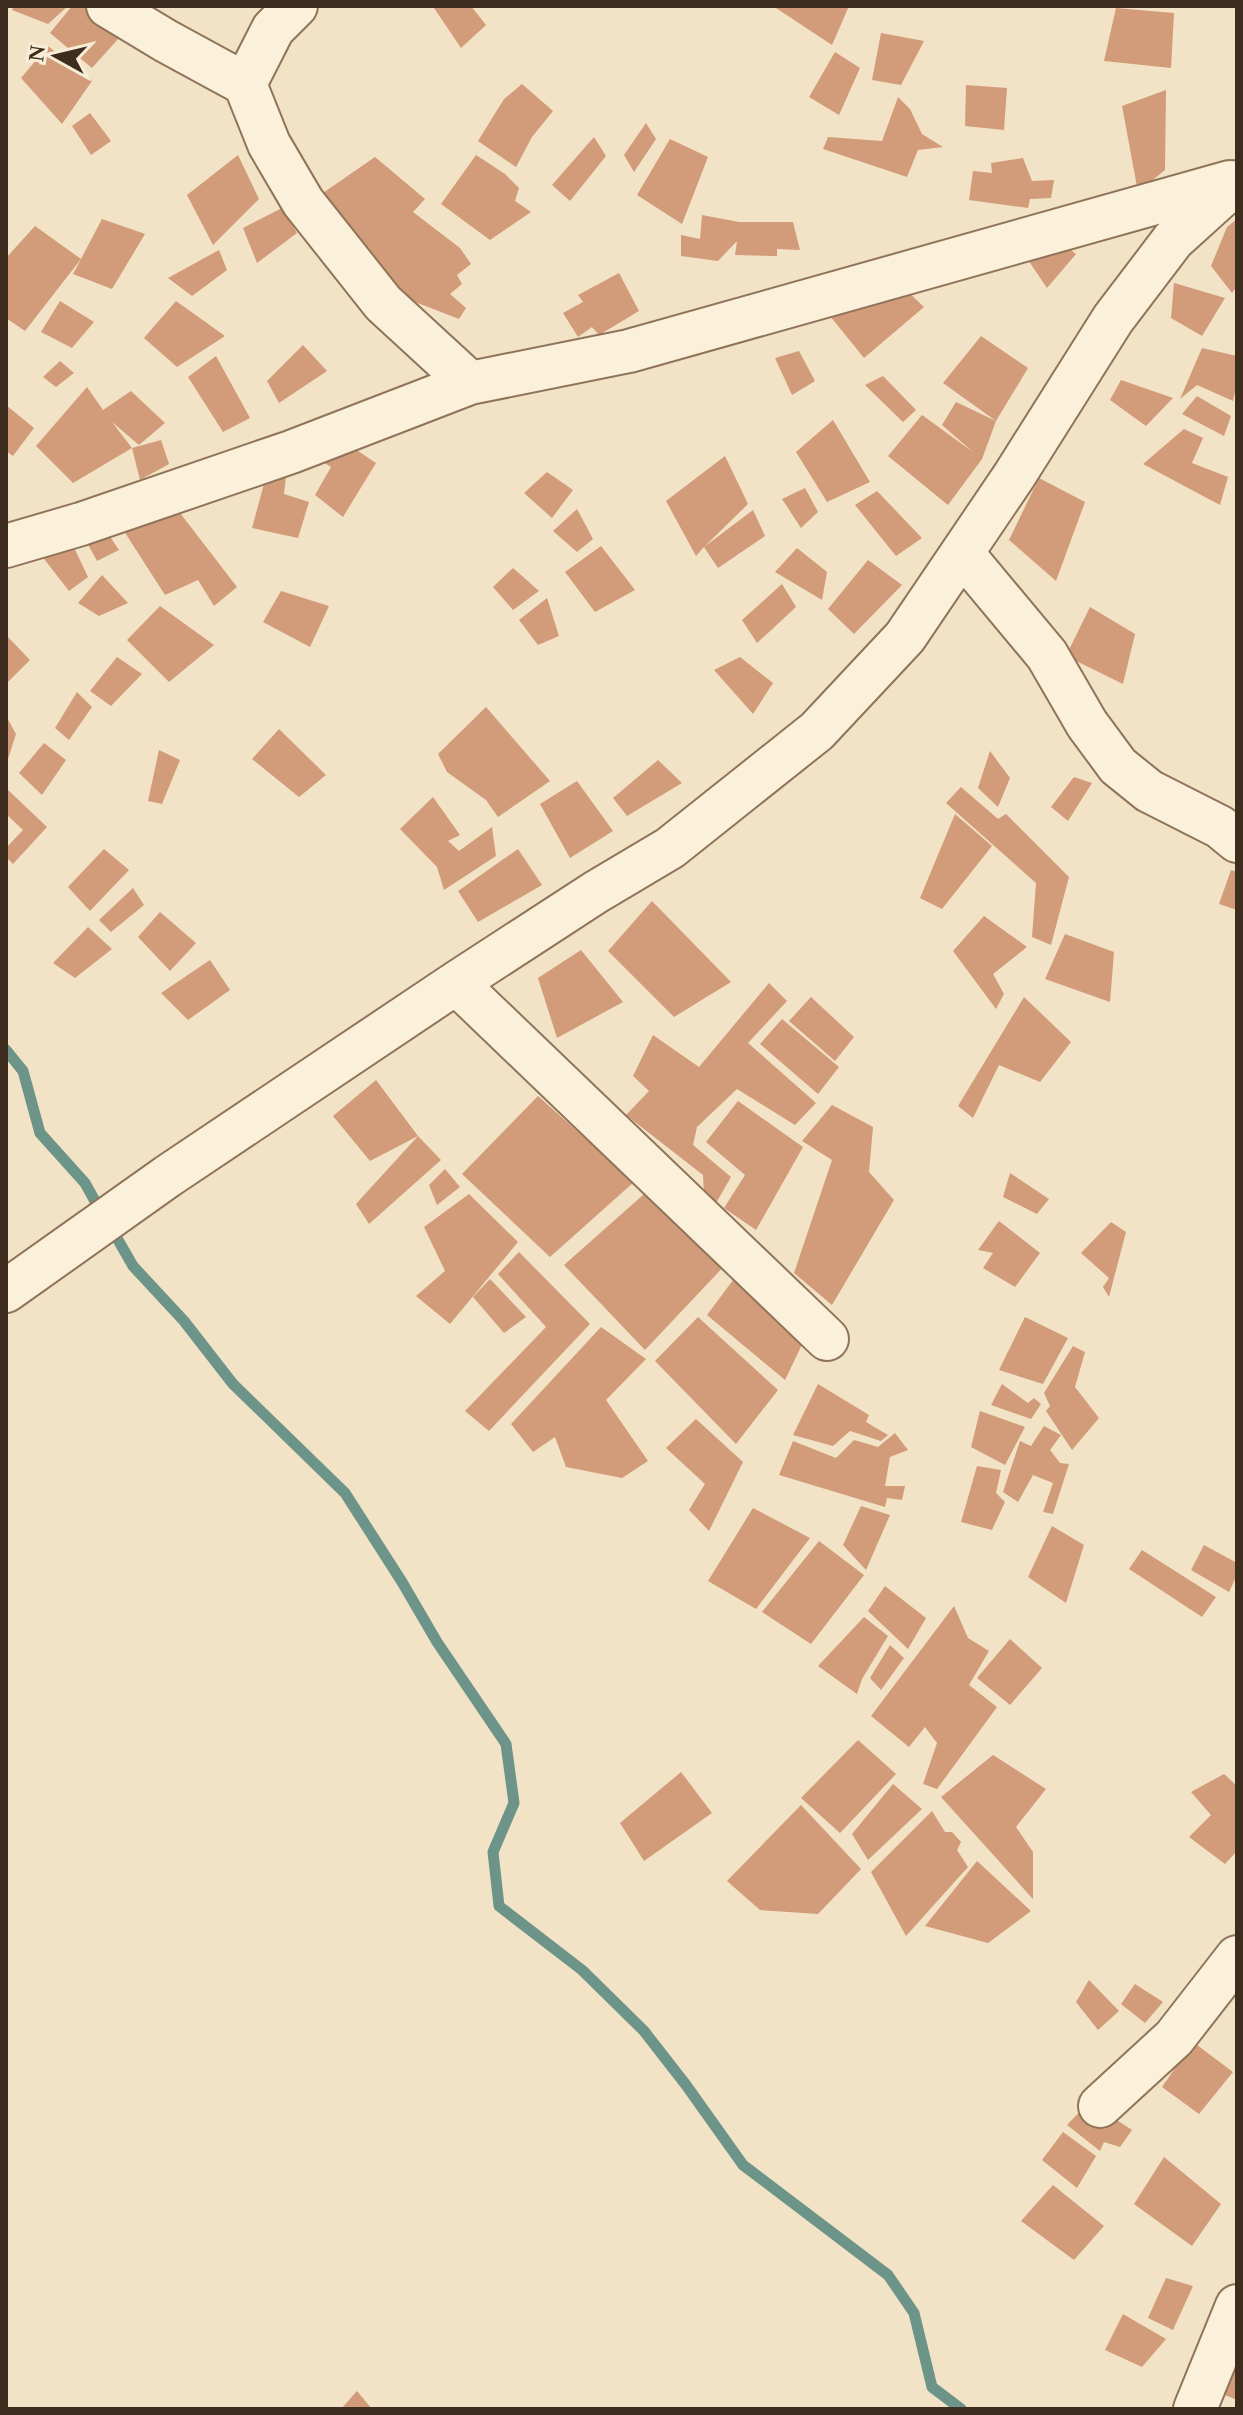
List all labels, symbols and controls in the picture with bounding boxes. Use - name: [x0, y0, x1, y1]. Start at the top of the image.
- north arrow: [16, 16, 96, 96]
- text: N: [23, 44, 50, 63]

